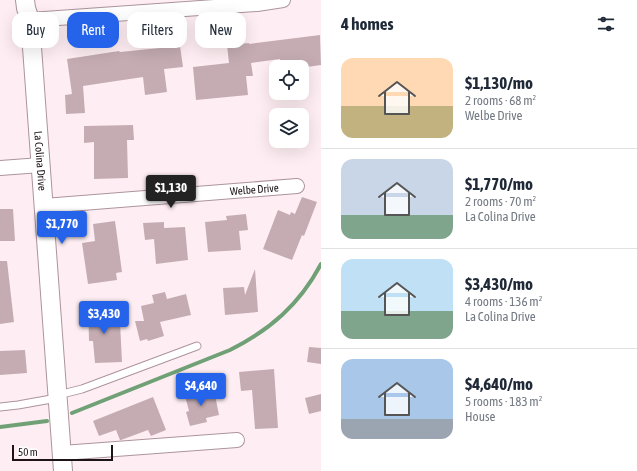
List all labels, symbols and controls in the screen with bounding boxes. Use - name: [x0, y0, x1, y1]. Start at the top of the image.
- chip: Buy: [12, 12, 59, 48]
- chip: Rent: [67, 12, 119, 48]
- chip: Filters: [127, 12, 187, 48]
- chip: New: [195, 12, 246, 48]
- icon: filters: [595, 13, 617, 35]
- text: 4 homes: [341, 14, 394, 34]
- map controls: [269, 60, 309, 148]
- button: locate: [269, 60, 309, 100]
- text: $1,130/mo: [465, 73, 533, 93]
- icon: home: [373, 74, 421, 122]
- text: 2 rooms · 68 m²: [465, 93, 536, 108]
- button: layers: [269, 108, 309, 148]
- text: Welbe Drive: [465, 108, 522, 123]
- street label: La Colina Drive: [32, 131, 48, 191]
- text: $1,770/mo: [465, 174, 533, 194]
- pin: $1,130: [138, 175, 204, 209]
- icon: home: [373, 175, 421, 223]
- text: $1,130: [155, 180, 187, 195]
- street label: Welbe Drive: [230, 181, 279, 197]
- text: 2 rooms · 70 m²: [465, 194, 536, 209]
- text: La Colina Drive: [465, 209, 536, 224]
- pin: $1,770: [29, 211, 95, 245]
- text: $1,770: [46, 216, 78, 231]
- text: $3,430/mo: [465, 274, 533, 294]
- icon: home: [373, 275, 421, 323]
- text: 4 rooms · 136 m²: [465, 294, 542, 309]
- pin: $3,430: [71, 301, 137, 335]
- text: $3,430: [88, 306, 120, 321]
- text: La Colina Drive: [465, 309, 536, 324]
- pin: $4,640: [168, 373, 234, 407]
- text: $4,640/mo: [465, 374, 533, 394]
- icon: home: [373, 375, 421, 423]
- text: $4,640: [185, 378, 217, 393]
- text: 5 rooms · 183 m²: [465, 394, 542, 409]
- text: House: [465, 409, 495, 424]
- scale bar: [12, 443, 113, 462]
- text: 50 m: [18, 446, 38, 458]

